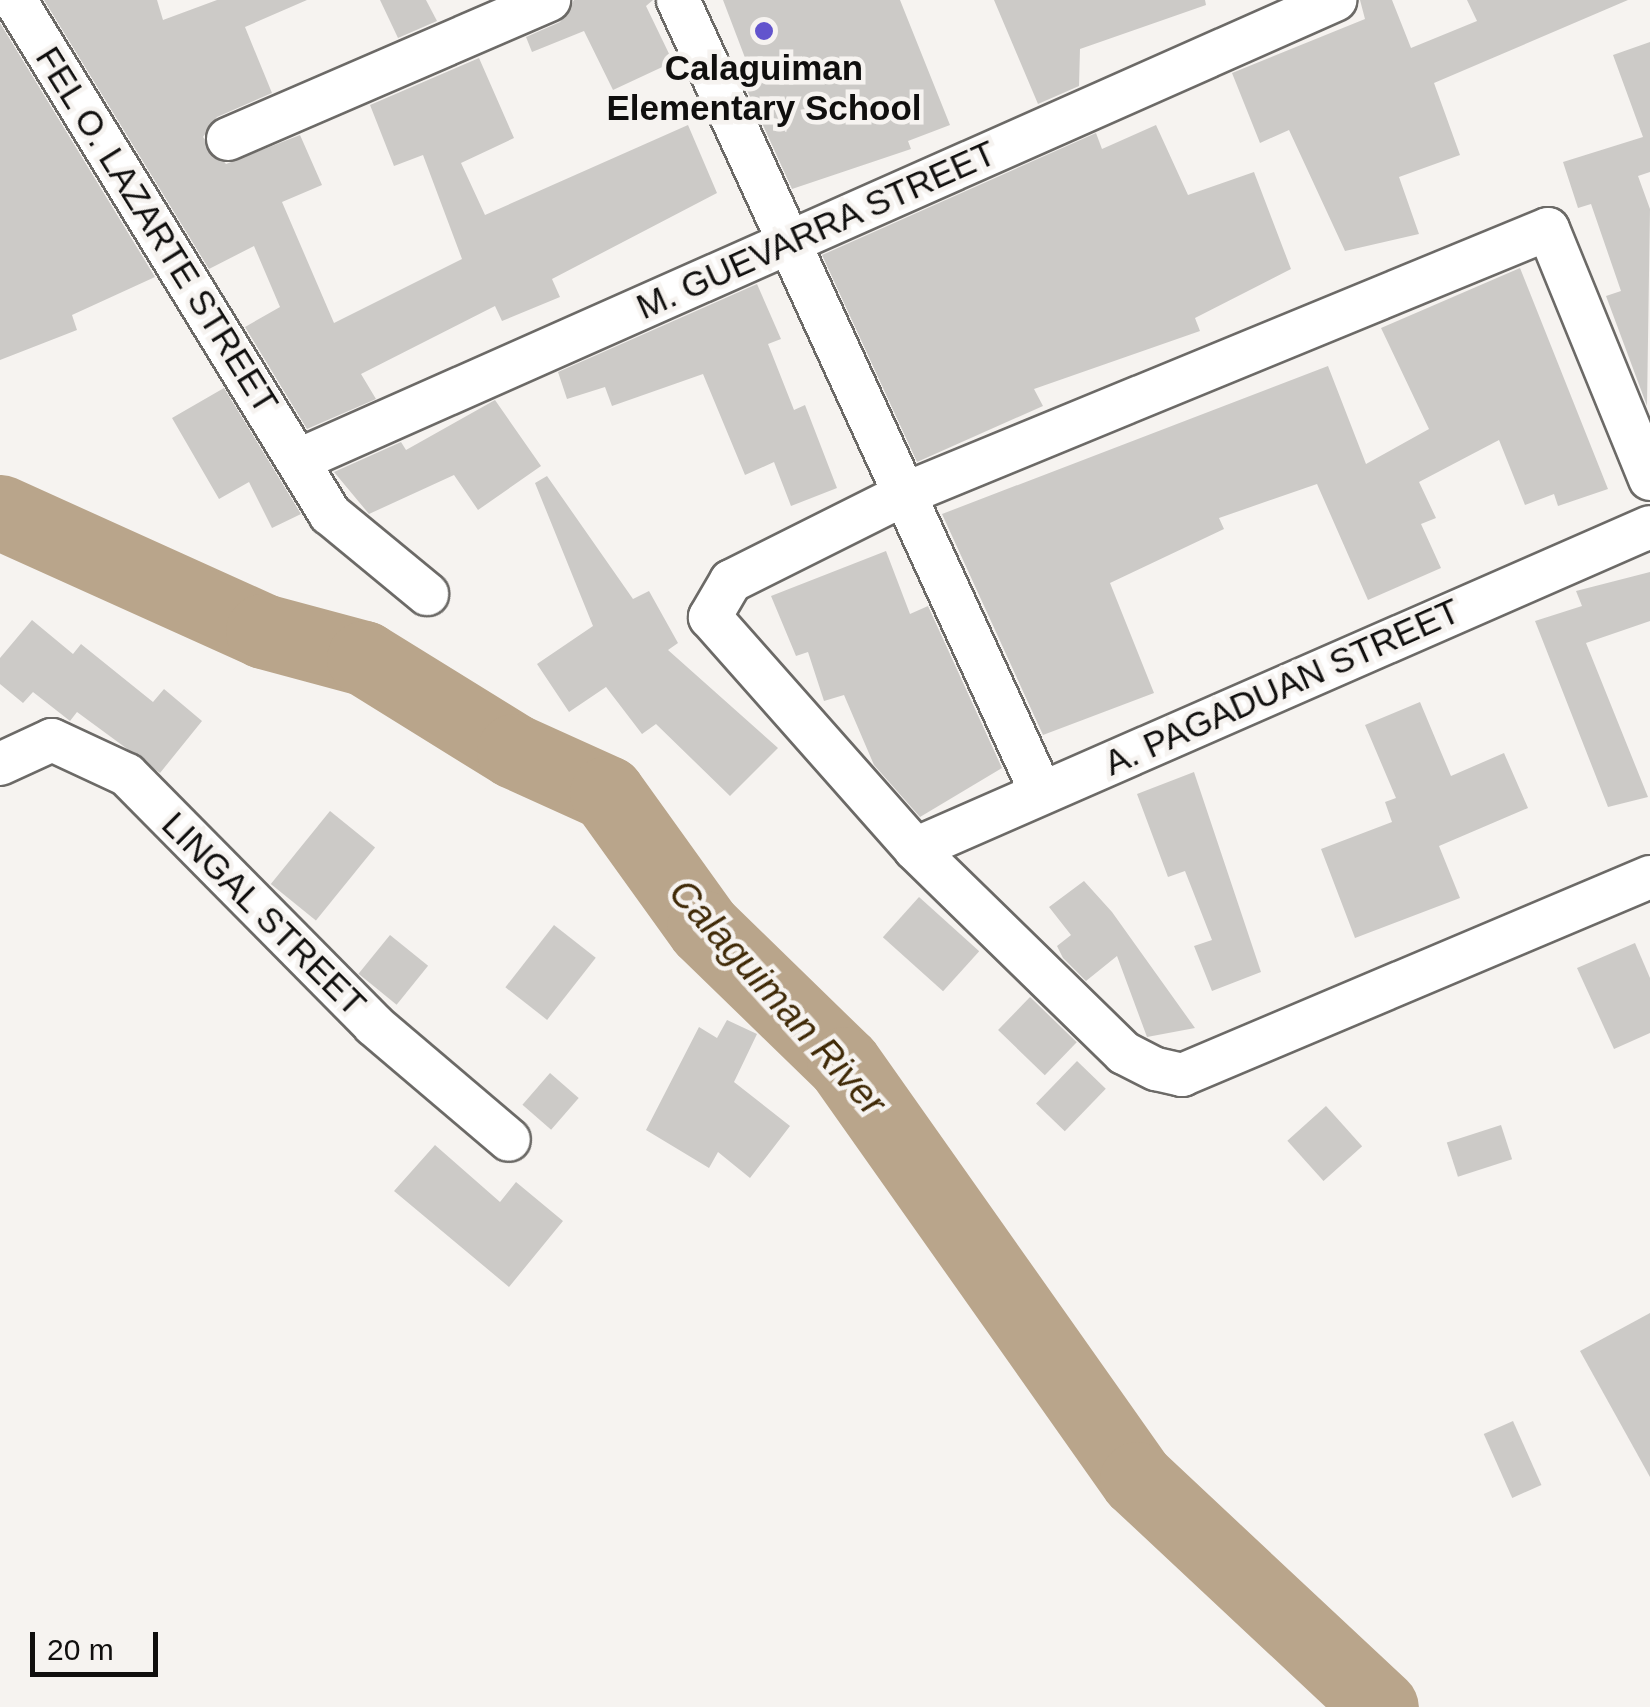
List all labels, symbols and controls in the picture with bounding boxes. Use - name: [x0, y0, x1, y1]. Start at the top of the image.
- marker: Calaguiman Elementary School: [753, 20, 775, 42]
- street label: FEL O. LAZARTE STREET: [27, 39, 287, 421]
- place label: Calaguiman Elementary School: [606, 47, 922, 129]
- street label: M. GUEVARRA STREET: [629, 131, 1003, 329]
- street label: A. PAGADUAN STREET: [1098, 590, 1466, 784]
- street label: LINGAL STREET: [153, 803, 375, 1025]
- water label: Calaguiman River: [659, 871, 895, 1125]
- scale bar: [35, 1612, 162, 1674]
- text: 20 m: [47, 1633, 114, 1666]

